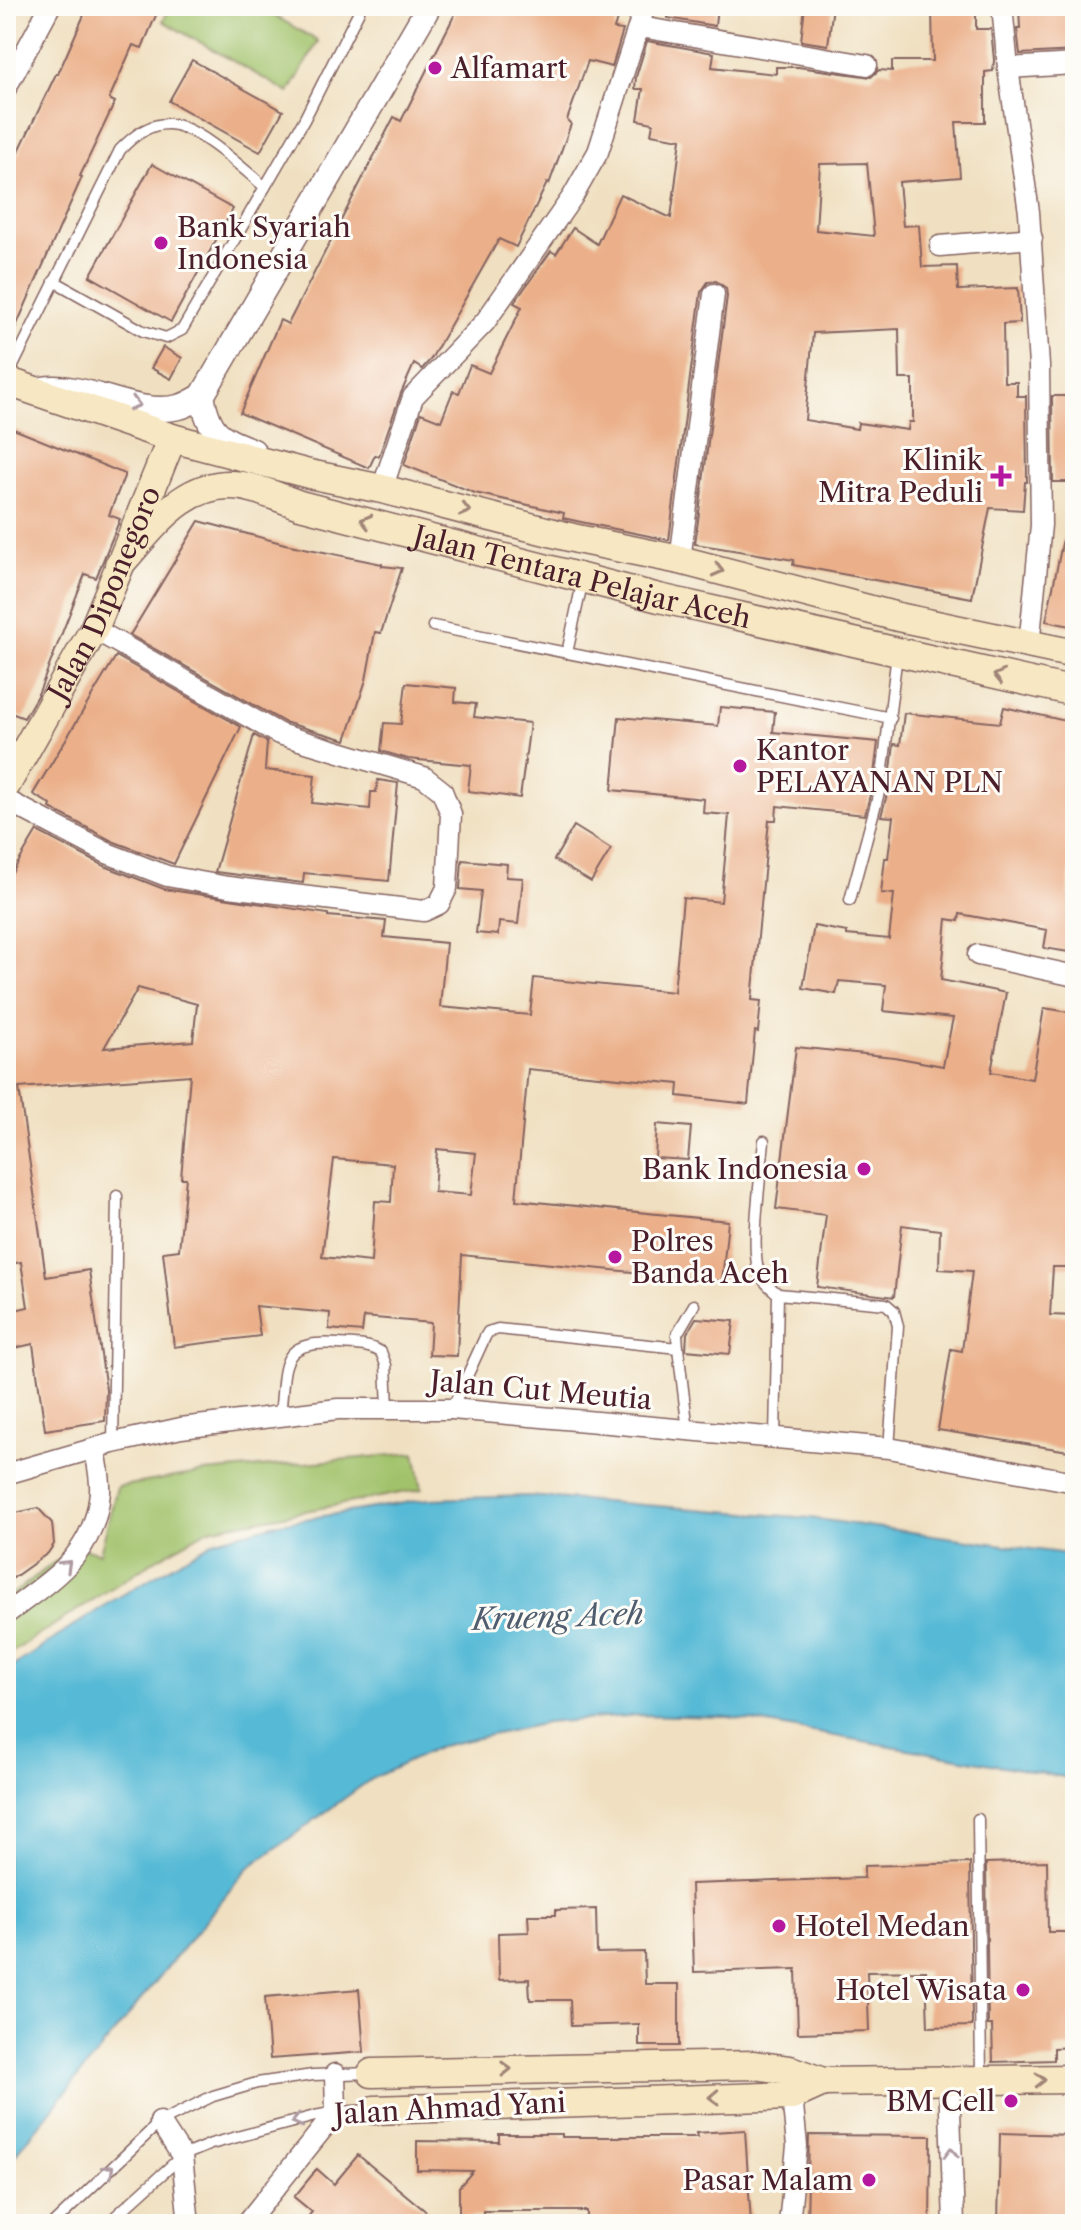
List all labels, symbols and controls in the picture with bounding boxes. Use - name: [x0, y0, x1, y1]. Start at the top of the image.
- place label: Alfamart: [450, 51, 567, 85]
- marker: Alfamart: [426, 59, 444, 77]
- place label: Bank Syariah Indonesia: [177, 210, 351, 276]
- marker: Bank Syariah Indonesia: [152, 234, 170, 252]
- one-way arrow: [128, 395, 142, 412]
- place label: Klinik Mitra Peduli: [818, 443, 985, 509]
- marker: Klinik Mitra Peduli: [990, 465, 1012, 487]
- street label: Jalan Diponegoro: [38, 481, 167, 710]
- one-way arrow: [458, 501, 472, 518]
- one-way arrow: [359, 514, 373, 530]
- street label: Jalan Tentara Pelajar Aceh: [406, 517, 754, 635]
- one-way arrow: [711, 560, 725, 577]
- one-way arrow: [992, 669, 1006, 686]
- place label: Kantor PELAYANAN PLN: [756, 733, 1003, 799]
- marker: Kantor PELAYANAN PLN: [731, 757, 749, 775]
- place label: Bank Indonesia: [642, 1152, 848, 1186]
- marker: Bank Indonesia: [855, 1160, 873, 1178]
- place label: Polres Banda Aceh: [631, 1224, 789, 1290]
- marker: Polres Banda Aceh: [606, 1248, 624, 1266]
- street label: Jalan Cut Meutia: [425, 1363, 653, 1417]
- one-way arrow: [57, 1560, 71, 1574]
- water label: Krueng Aceh: [470, 1595, 644, 1638]
- place label: Hotel Medan: [795, 1909, 970, 1943]
- marker: Hotel Medan: [770, 1917, 788, 1935]
- place label: Hotel Wisata: [835, 1973, 1007, 2007]
- marker: Hotel Wisata: [1014, 1981, 1032, 1999]
- one-way arrow: [500, 2060, 513, 2078]
- one-way arrow: [1034, 2071, 1047, 2088]
- place label: BM Cell: [886, 2084, 995, 2118]
- street label: Jalan Ahmad Yani: [329, 2085, 567, 2131]
- one-way arrow: [707, 2089, 720, 2106]
- marker: BM Cell: [1002, 2092, 1020, 2110]
- one-way arrow: [291, 2111, 305, 2128]
- one-way arrow: [943, 2146, 960, 2159]
- place label: Pasar Malam: [682, 2163, 853, 2197]
- one-way arrow: [100, 2165, 114, 2179]
- marker: Pasar Malam: [860, 2171, 878, 2189]

